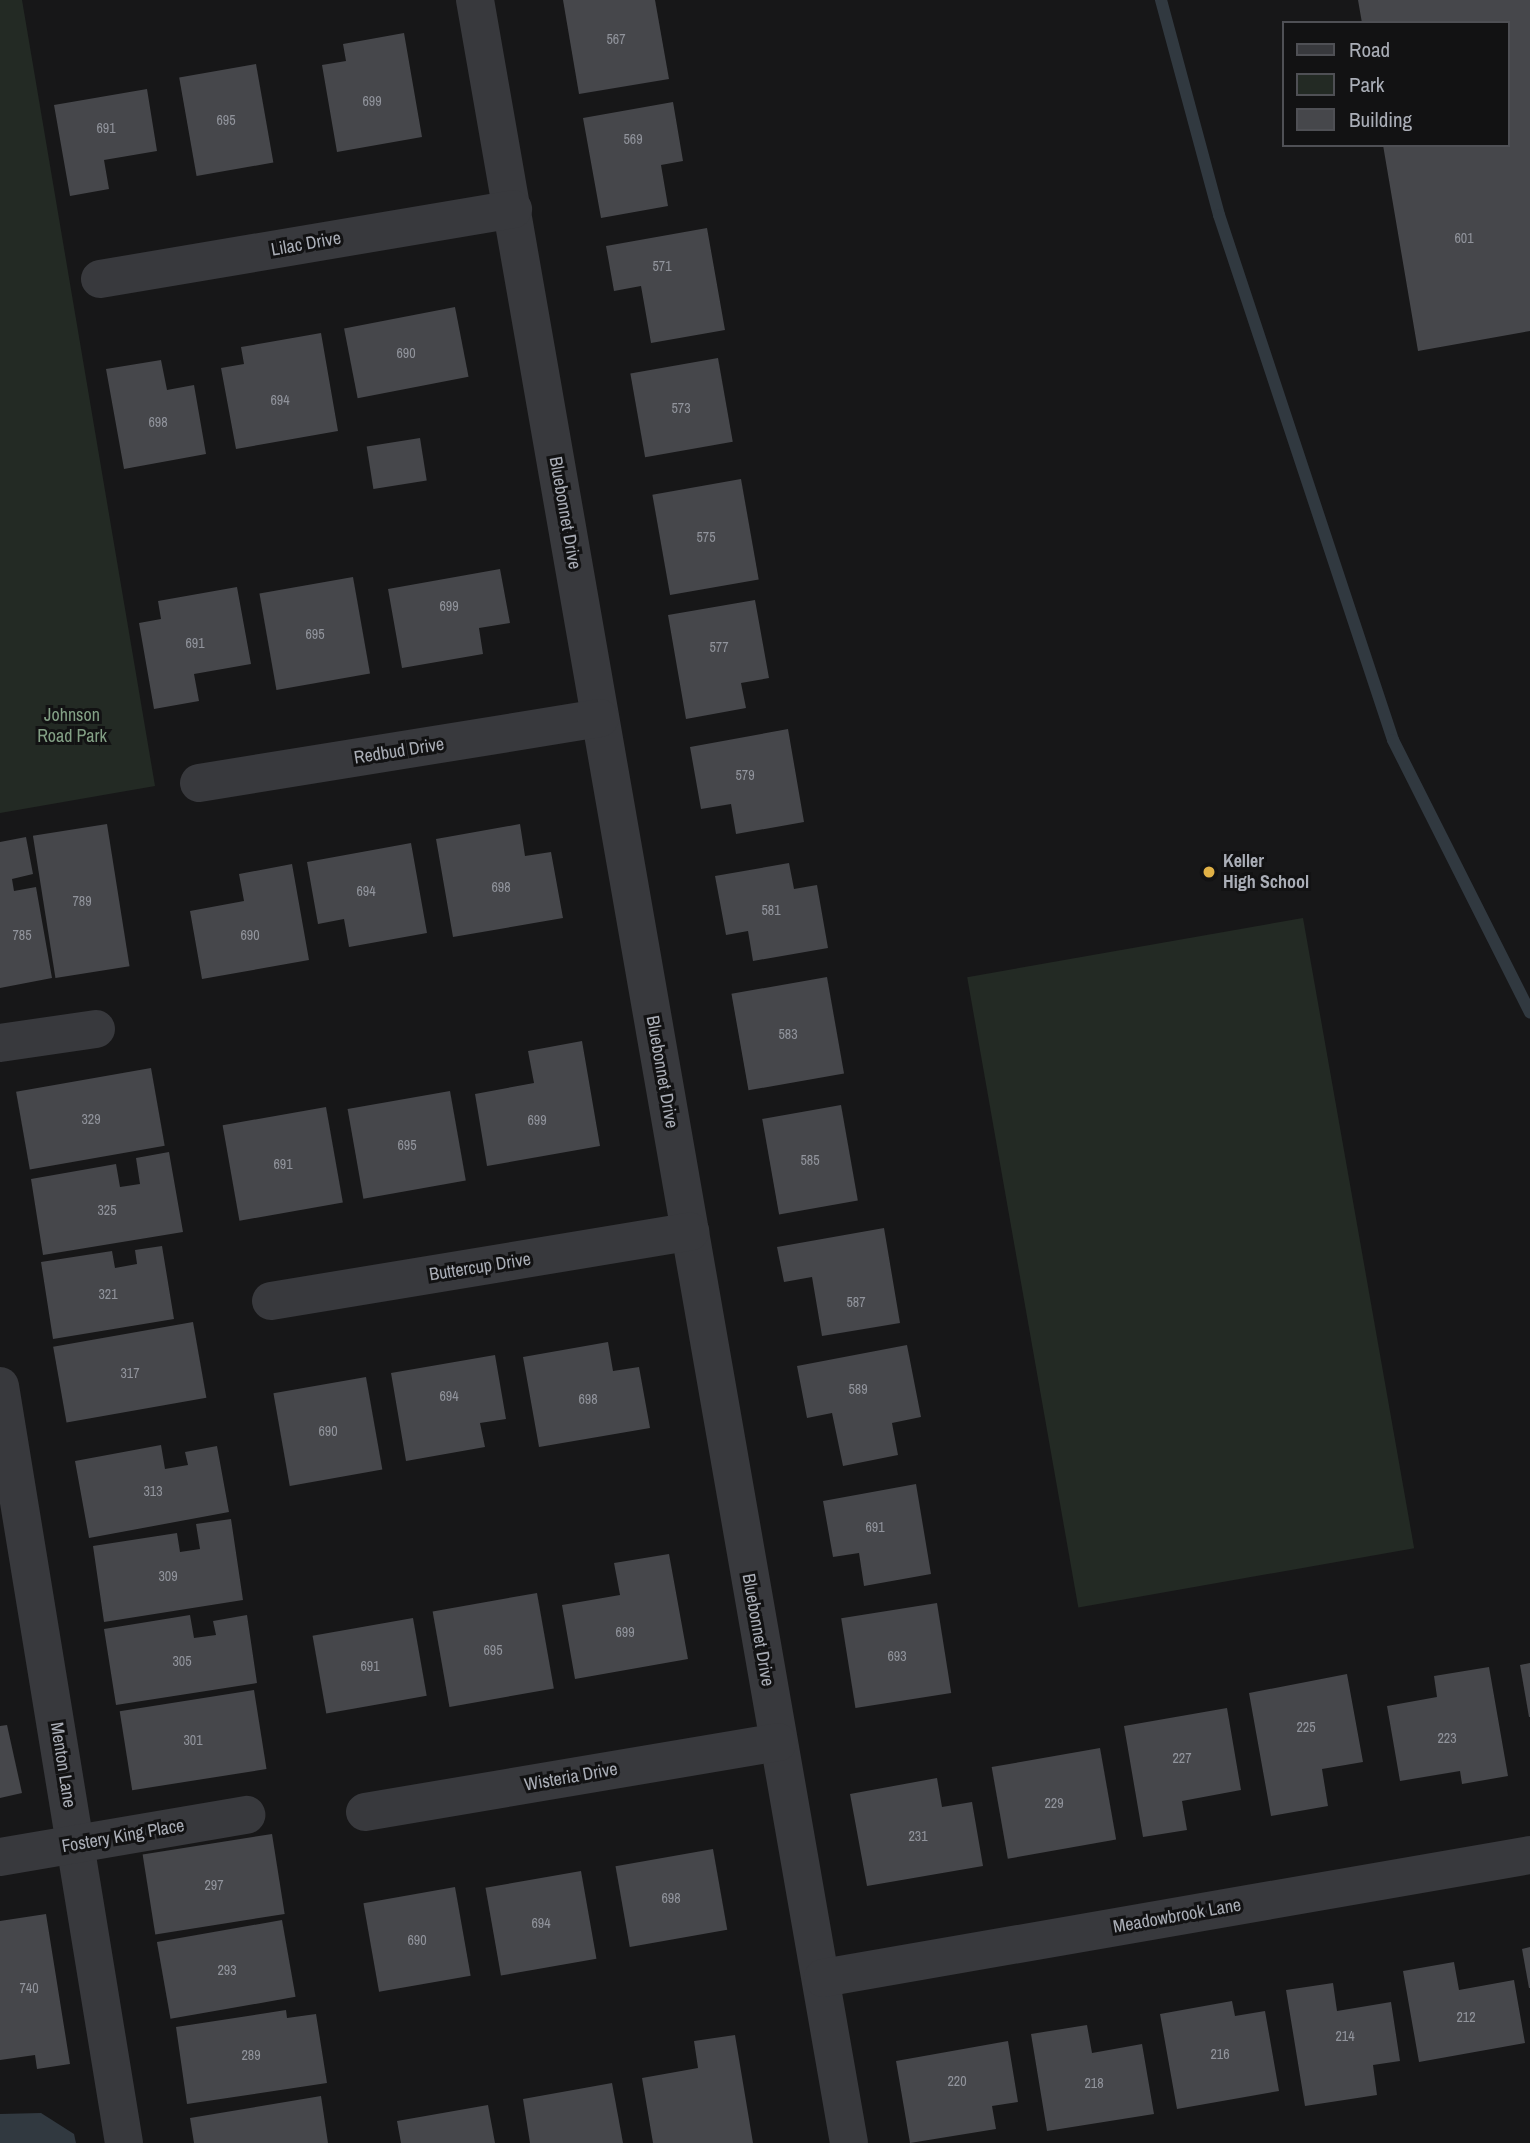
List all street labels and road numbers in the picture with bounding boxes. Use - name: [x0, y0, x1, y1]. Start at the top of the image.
- street label: Lilac Drive: [269, 227, 343, 261]
- street label: Bluebonnet Drive: [544, 455, 586, 571]
- street label: Redbud Drive: [352, 733, 446, 769]
- street label: Bluebonnet Drive: [641, 1014, 683, 1130]
- street label: Buttercup Drive: [428, 1248, 532, 1286]
- street label: Bluebonnet Drive: [737, 1572, 779, 1688]
- street label: Menton Lane: [46, 1721, 80, 1809]
- street label: Wisteria Drive: [523, 1758, 619, 1796]
- street label: Fostery King Place: [60, 1815, 186, 1857]
- street label: Meadowbrook Lane: [1111, 1894, 1243, 1938]

